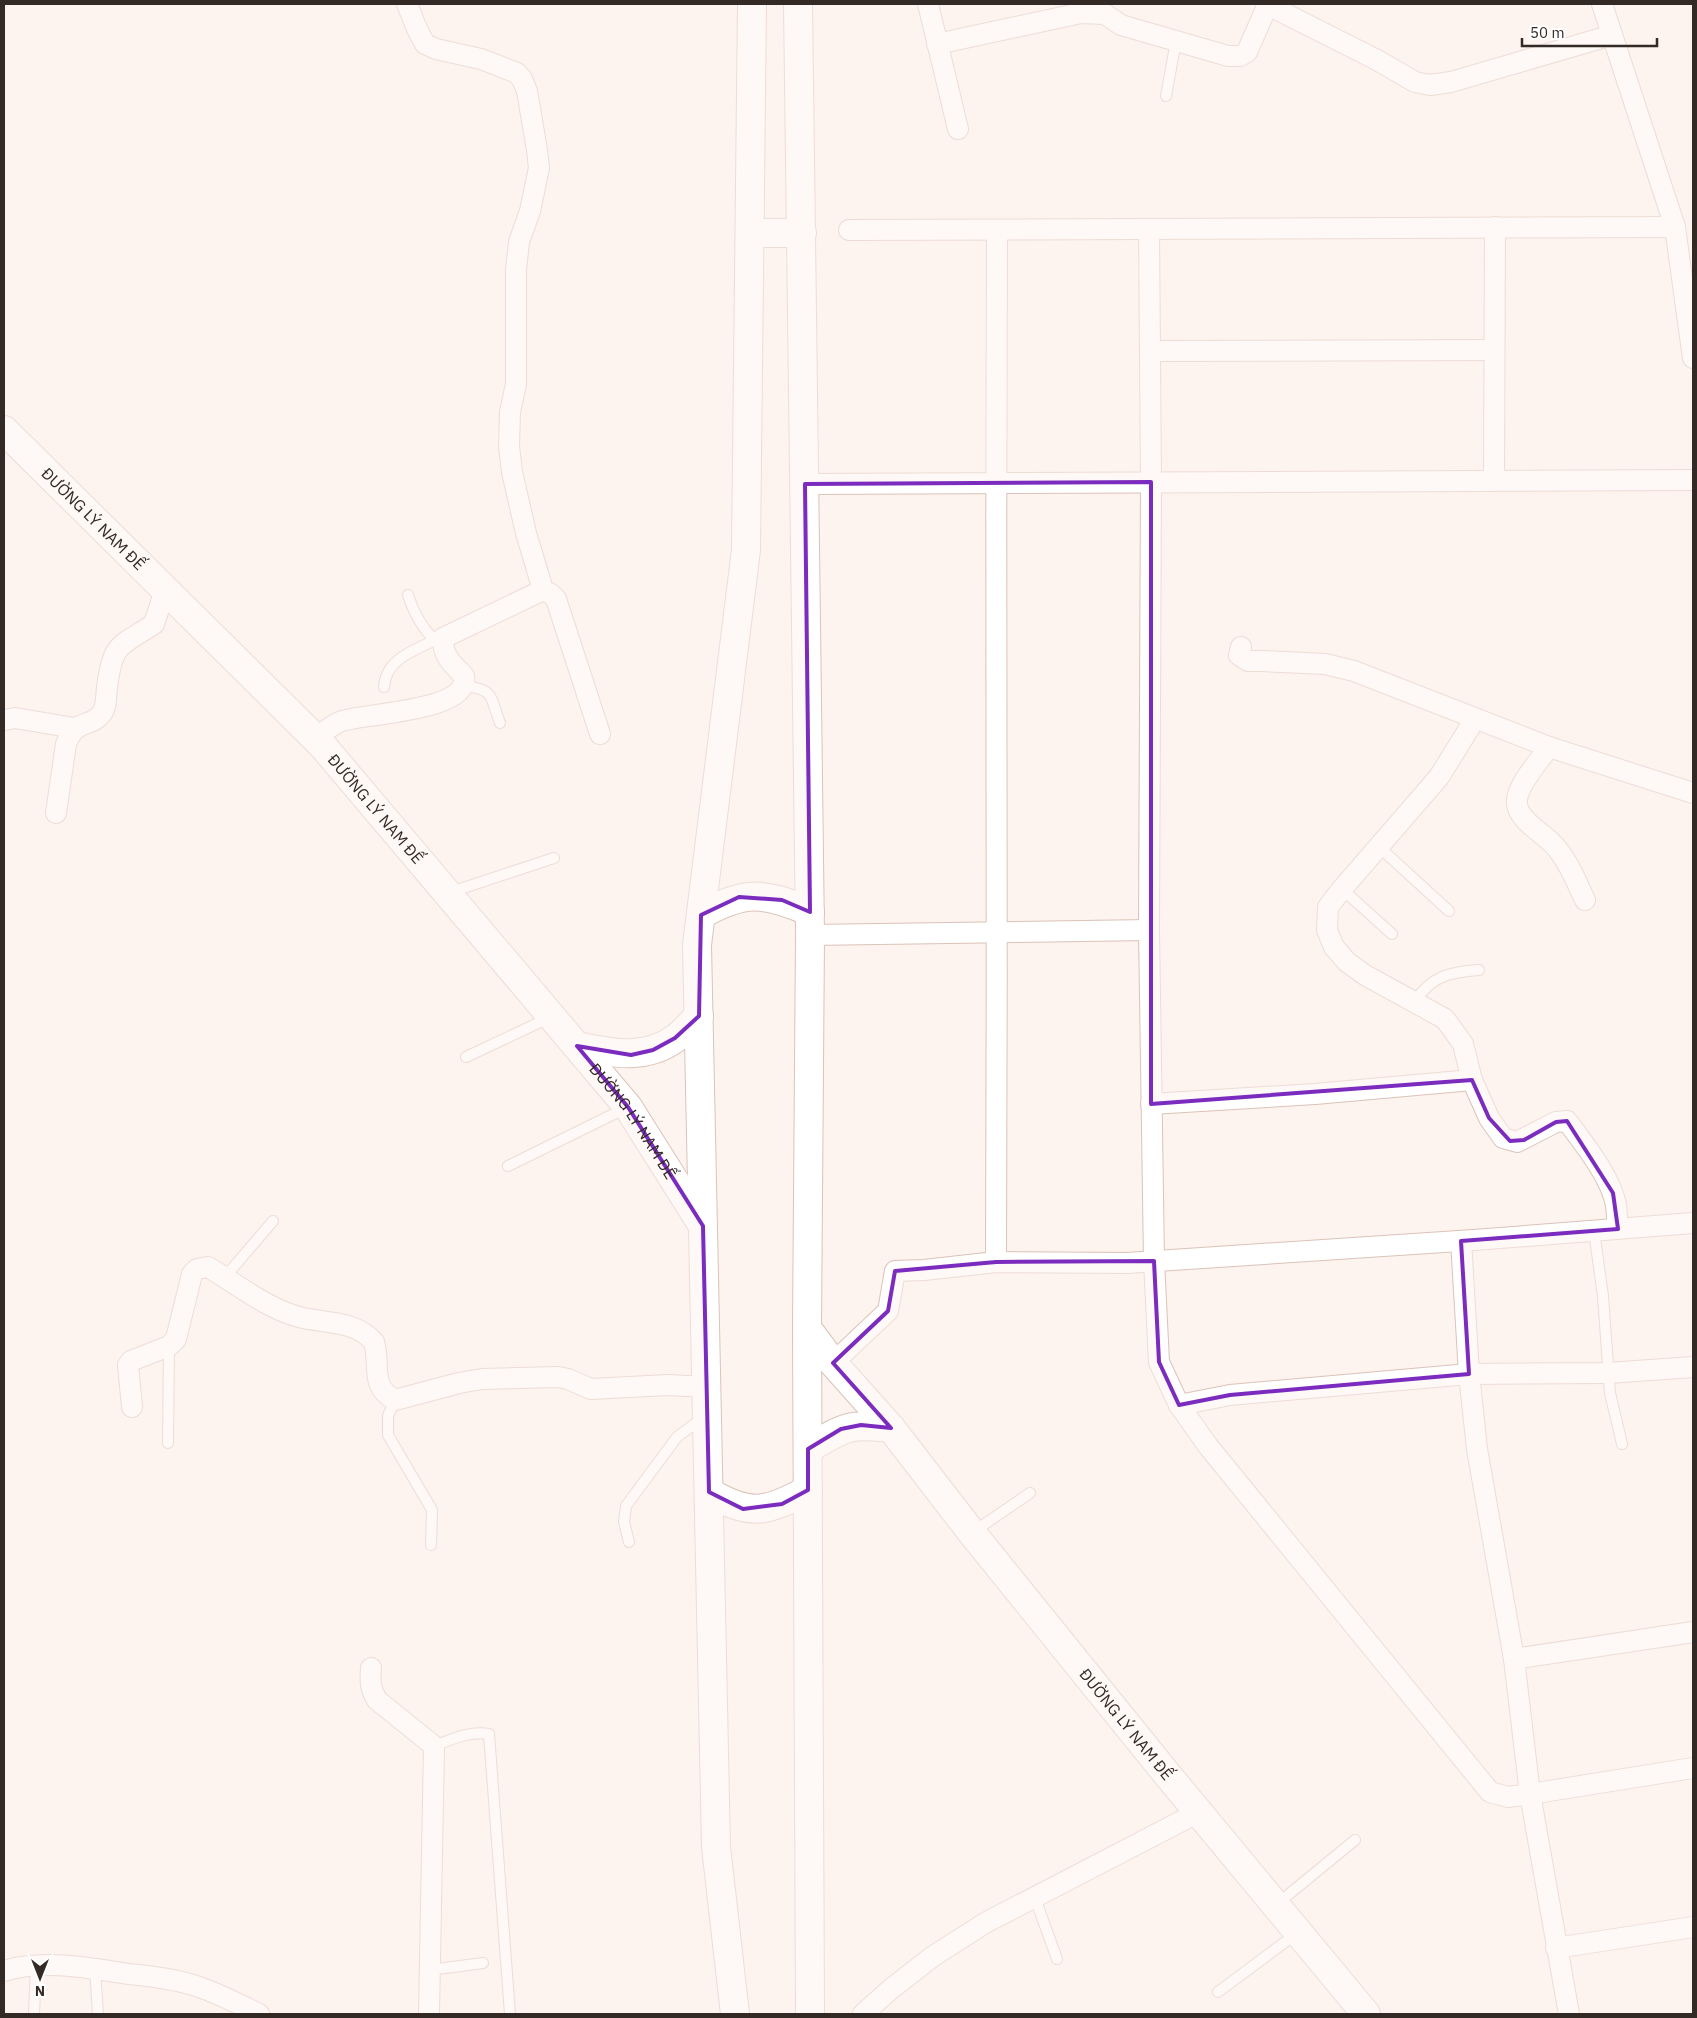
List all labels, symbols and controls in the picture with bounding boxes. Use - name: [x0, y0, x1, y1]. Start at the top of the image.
- scale bar: [1522, 15, 1657, 47]
- text: 50 m: [1530, 23, 1565, 42]
- street label: ĐƯỜNG LÝ NAM ĐẾ: [38, 463, 151, 575]
- street label: ĐƯỜNG LÝ NAM ĐẾ: [324, 750, 430, 868]
- street label: ĐƯỜNG LÝ NAM ĐẾ: [585, 1059, 683, 1183]
- street label: ĐƯỜNG LÝ NAM ĐẾ: [1075, 1664, 1179, 1785]
- north arrow: [15, 1953, 65, 2003]
- text: N: [35, 1982, 45, 2000]

